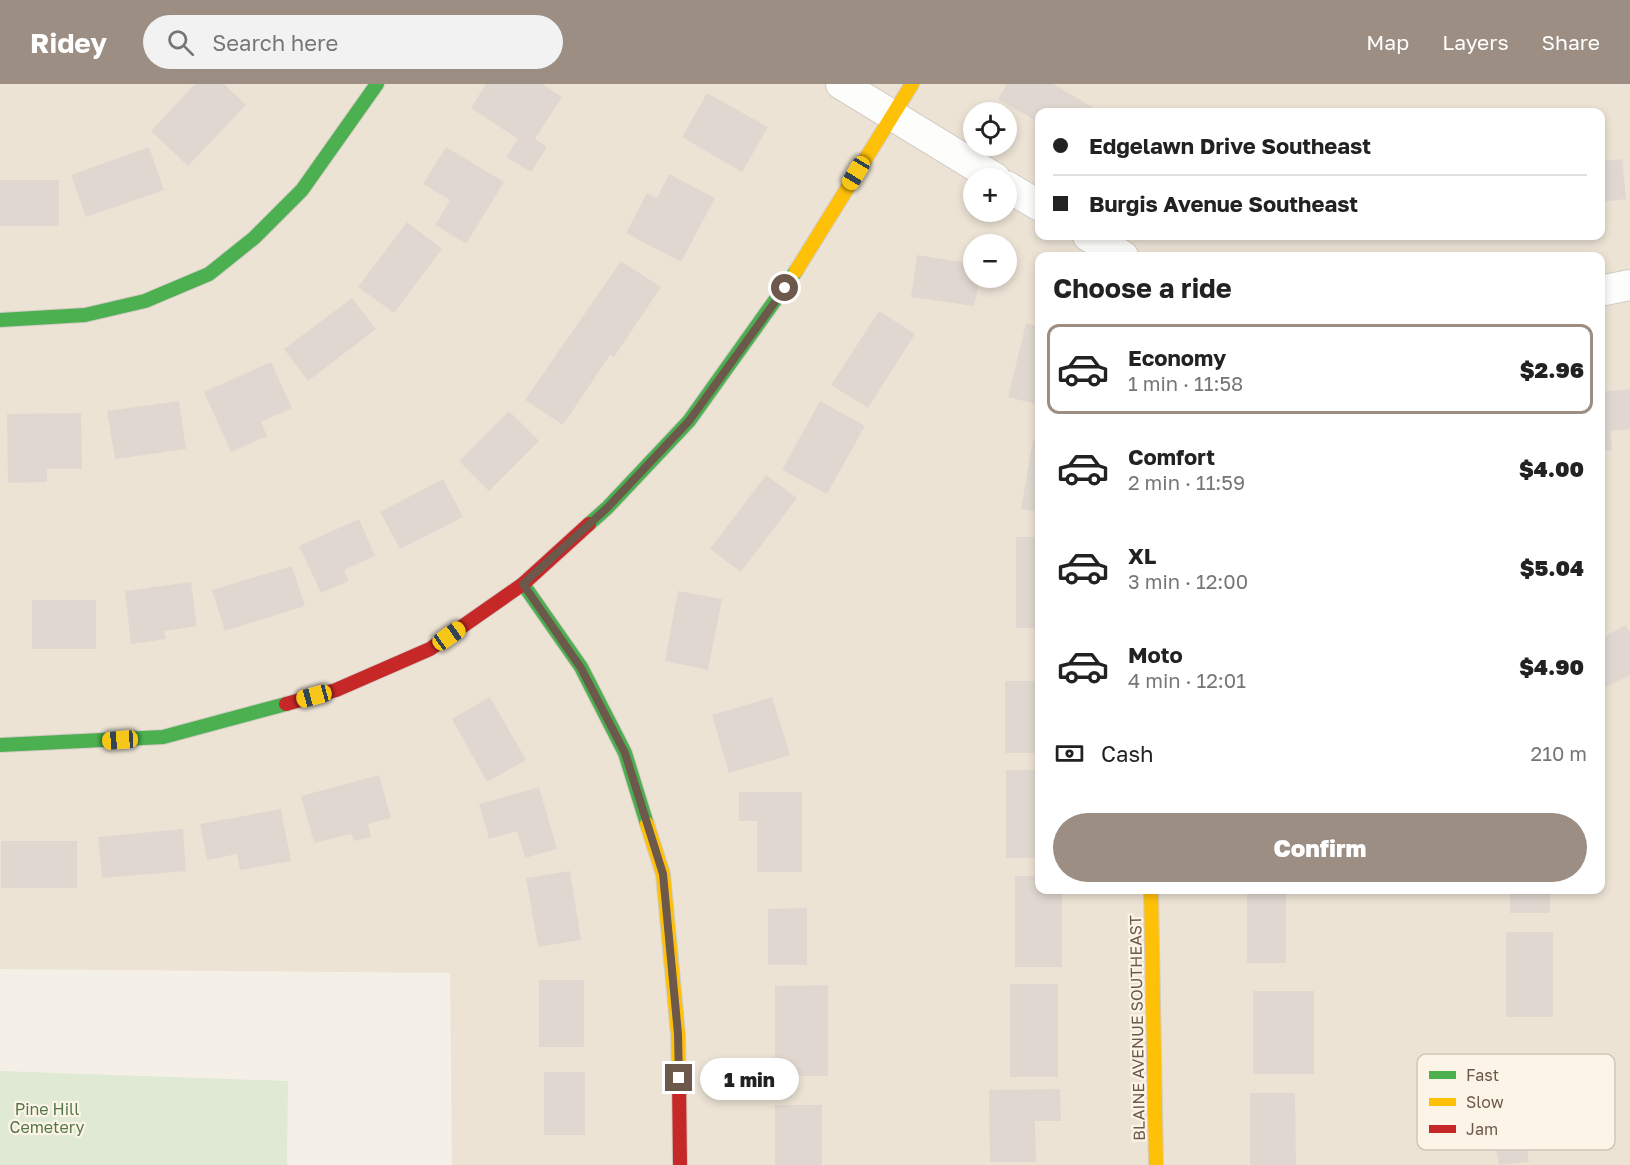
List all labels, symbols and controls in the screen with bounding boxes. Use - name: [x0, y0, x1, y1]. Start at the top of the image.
- search box: [143, 15, 563, 69]
- text: Ridey: [30, 26, 107, 59]
- icon: search: [164, 26, 197, 59]
- text: Search here: [212, 29, 338, 56]
- text: Map: [1366, 29, 1409, 55]
- text: Layers: [1442, 29, 1509, 55]
- text: Share: [1542, 29, 1600, 55]
- map controls: [963, 102, 1017, 288]
- button: locate: [963, 102, 1017, 156]
- text: Edgelawn Drive Southeast: [1089, 132, 1371, 159]
- car: [839, 153, 873, 193]
- button: +: [963, 168, 1017, 222]
- text: Burgis Avenue Southeast: [1089, 190, 1358, 217]
- button: −: [963, 234, 1017, 288]
- text: Choose a ride: [1053, 272, 1232, 304]
- route start: [771, 274, 798, 301]
- icon: car: [1056, 342, 1110, 396]
- text: Economy: [1128, 344, 1226, 371]
- text: $2.96: [1520, 356, 1584, 383]
- text: 1 min · 11:58: [1128, 371, 1243, 395]
- icon: car: [1056, 441, 1110, 495]
- text: Comfort: [1128, 443, 1215, 470]
- text: $4.00: [1519, 455, 1584, 482]
- text: 2 min · 11:59: [1128, 470, 1245, 494]
- icon: car: [1056, 540, 1110, 594]
- text: XL: [1128, 542, 1156, 569]
- text: $5.04: [1520, 554, 1584, 581]
- text: 3 min · 12:00: [1128, 569, 1248, 593]
- car: [429, 618, 469, 654]
- icon: car: [1056, 639, 1110, 693]
- text: Moto: [1128, 641, 1183, 668]
- text: $4.90: [1519, 653, 1584, 680]
- text: 4 min · 12:01: [1128, 668, 1246, 692]
- car: [294, 683, 334, 709]
- car: [101, 730, 139, 750]
- icon: cash: [1053, 737, 1086, 770]
- text: Cash: [1101, 740, 1154, 767]
- text: 210 m: [1531, 741, 1587, 765]
- button: Confirm: [1053, 813, 1587, 882]
- street label: BLAINE AVENUE SOUTHEAST: [1125, 915, 1149, 1141]
- legend: [1417, 1054, 1615, 1150]
- callout: 1 min: [700, 1057, 799, 1099]
- route end: [665, 1064, 692, 1091]
- text: Fast: [1466, 1065, 1499, 1085]
- text: 1 min: [724, 1067, 775, 1091]
- text: Slow: [1466, 1092, 1504, 1112]
- park label: Pine Hill Cemetery: [10, 1099, 85, 1137]
- text: Jam: [1466, 1119, 1498, 1139]

